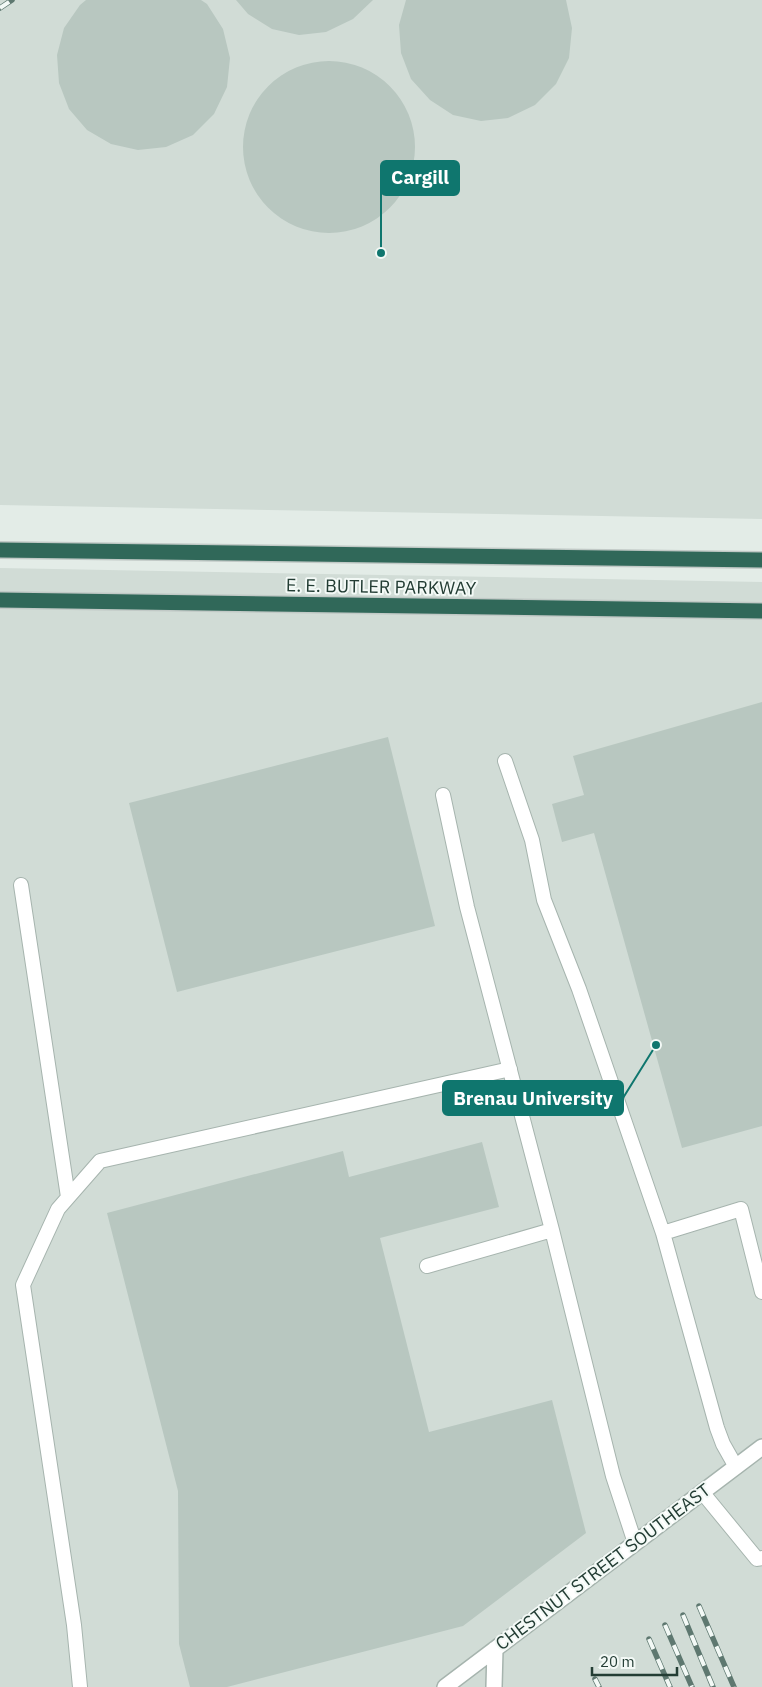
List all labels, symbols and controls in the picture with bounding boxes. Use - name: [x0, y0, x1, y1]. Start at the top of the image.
- callout: Cargill: [381, 161, 459, 195]
- text: Cargill: [391, 165, 449, 189]
- street label: E. E. BUTLER PARKWAY: [286, 573, 477, 600]
- callout: Brenau University: [443, 1081, 623, 1115]
- text: Brenau University: [453, 1086, 614, 1110]
- street label: CHESTNUT STREET SOUTHEAST: [491, 1478, 715, 1655]
- scale bar: [592, 1644, 677, 1676]
- text: 20 m: [600, 1652, 635, 1671]

